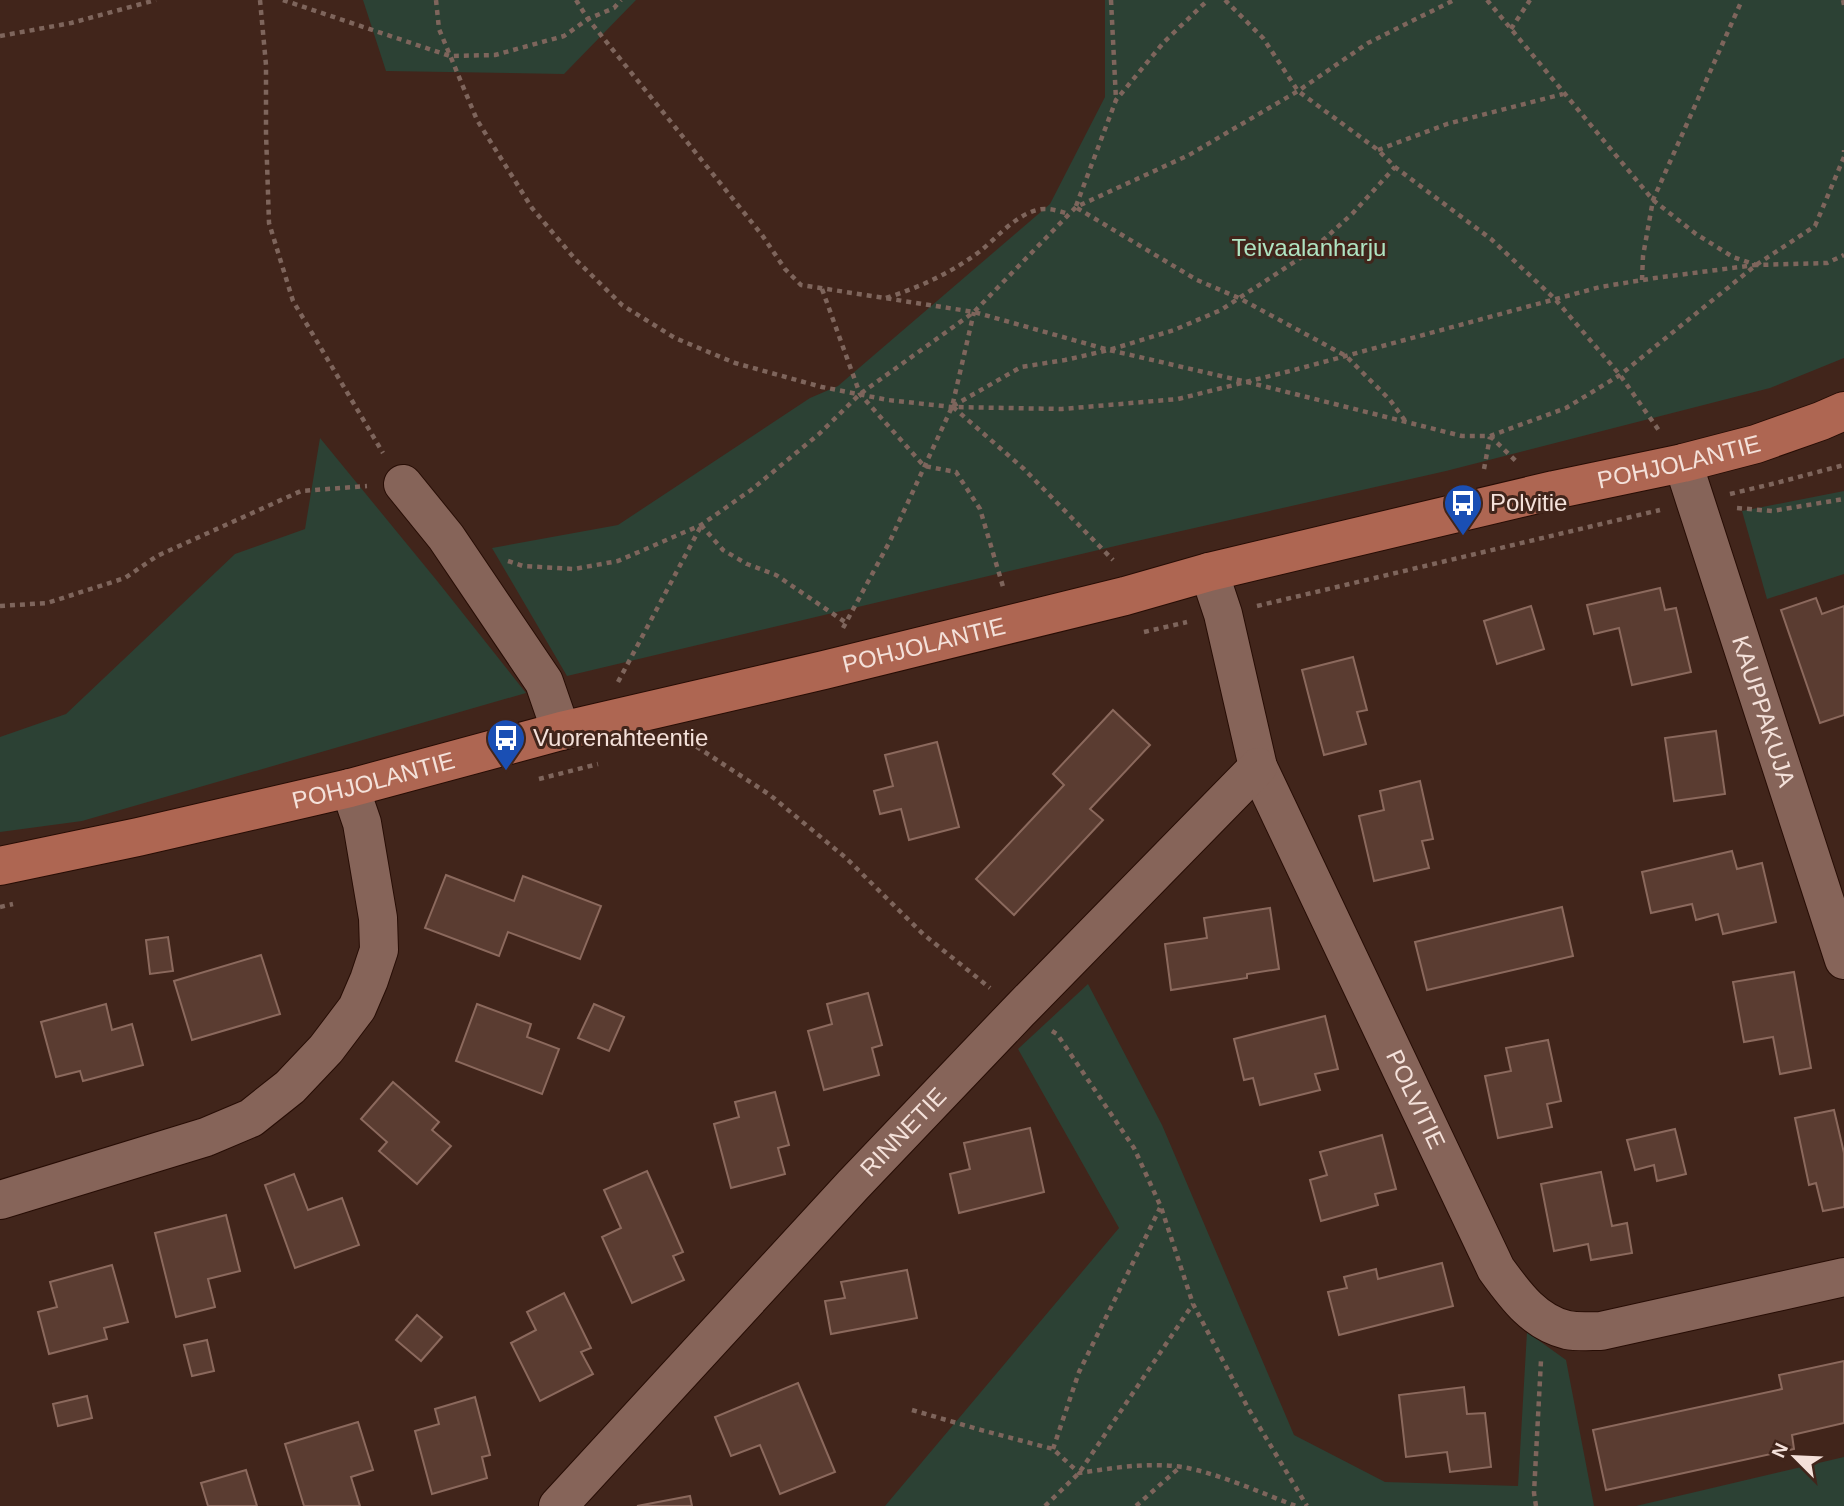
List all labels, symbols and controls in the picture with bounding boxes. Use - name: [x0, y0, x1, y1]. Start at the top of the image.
- park label: Teivaalanharju: [1232, 234, 1386, 261]
- street label: POHJOLANTIE: [1595, 429, 1763, 494]
- bus stop icon: Polvitie: [1442, 482, 1484, 537]
- place label: Polvitie: [1490, 489, 1567, 516]
- street label: POHJOLANTIE: [840, 612, 1008, 678]
- street label: KAUPPAKUJA: [1727, 632, 1801, 790]
- bus stop icon: Vuorenahteentie: [485, 717, 527, 772]
- place label: Vuorenahteentie: [533, 724, 708, 751]
- street label: POHJOLANTIE: [289, 746, 457, 814]
- street label: POLVITIE: [1381, 1045, 1451, 1153]
- street label: RINNETIE: [855, 1082, 952, 1182]
- north arrow: [1760, 1422, 1830, 1492]
- text: N: [1768, 1440, 1792, 1461]

